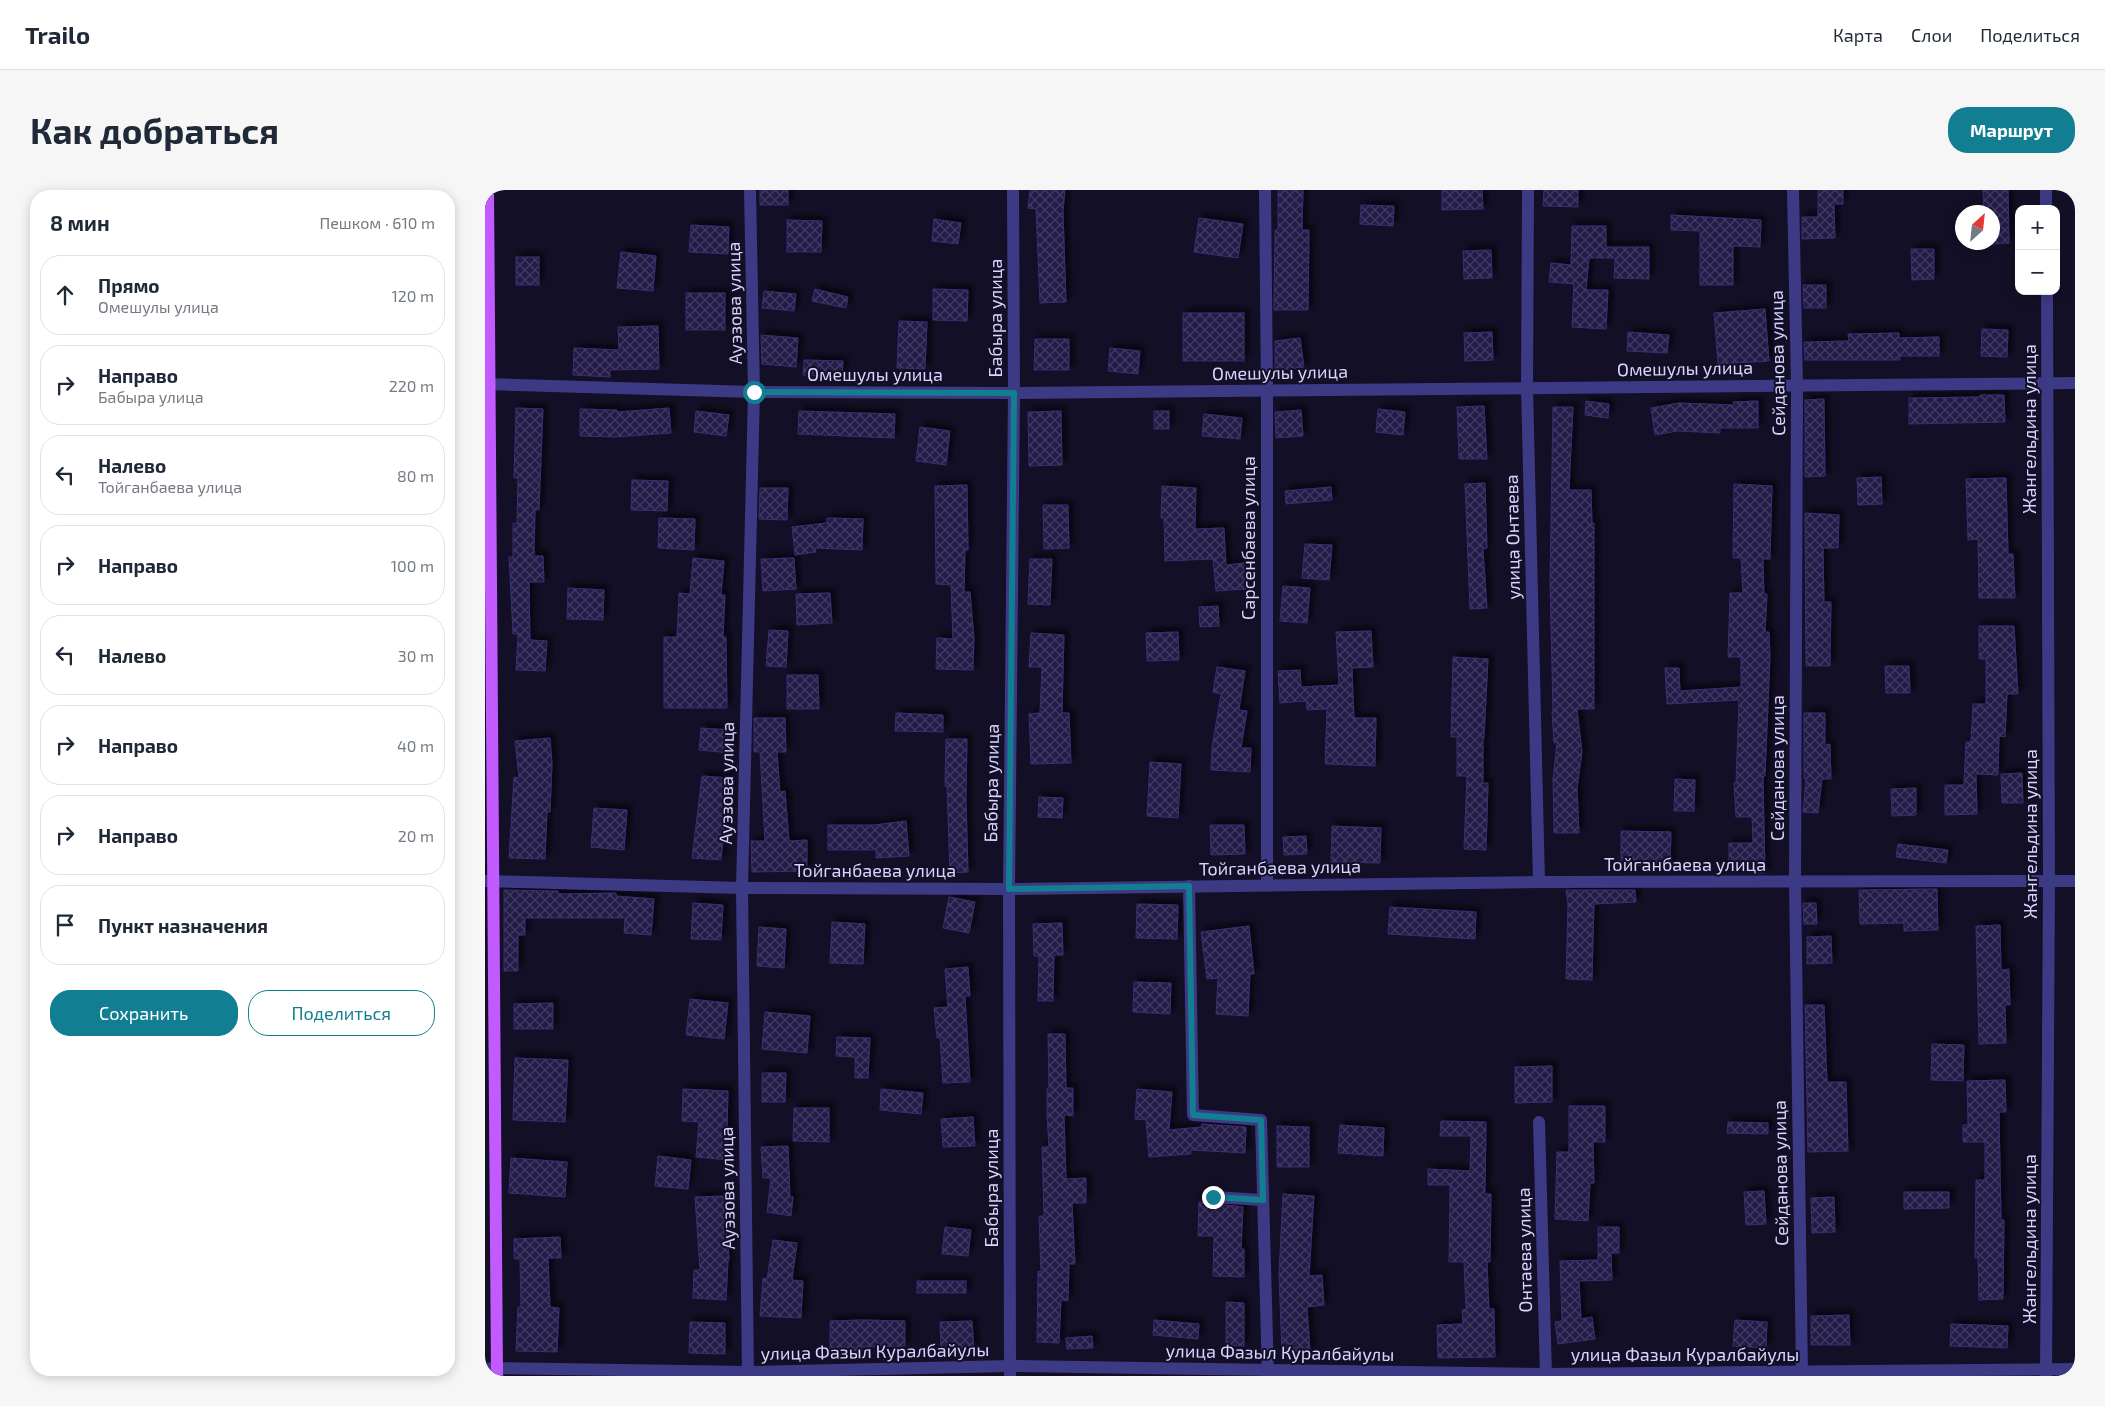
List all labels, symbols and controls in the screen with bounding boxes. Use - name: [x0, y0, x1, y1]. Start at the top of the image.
- text: Trailo: [25, 20, 90, 49]
- text: Карта: [1833, 24, 1883, 46]
- text: Слои: [1911, 24, 1952, 46]
- text: Поделиться: [1980, 24, 2080, 46]
- button: Маршрут: [1948, 107, 2075, 153]
- text: Как добраться: [30, 109, 279, 151]
- north arrow: [1955, 205, 2000, 250]
- map controls: [2015, 205, 2060, 295]
- button: +: [2015, 205, 2060, 250]
- text: 8 мин: [50, 210, 110, 235]
- text: Пешком · 610 m: [319, 213, 435, 232]
- street label: Ауэзова улица: [722, 241, 746, 365]
- button: −: [2015, 250, 2060, 295]
- street label: Бабыра улица: [984, 259, 1006, 377]
- text: Прямо: [98, 274, 160, 297]
- icon: ahead: [51, 281, 79, 309]
- text: 120 m: [391, 286, 434, 305]
- street label: Сейданова улица: [1765, 290, 1789, 436]
- text: Омешулы улица: [98, 297, 219, 316]
- street label: Жангельдина улица: [2018, 344, 2040, 514]
- street label: Омешулы улица: [1617, 356, 1753, 380]
- street label: Омешулы улица: [1212, 360, 1348, 384]
- street label: Омешулы улица: [807, 363, 943, 385]
- text: Направо: [98, 364, 178, 387]
- icon: right: [51, 371, 79, 399]
- text: 220 m: [389, 376, 434, 395]
- route start: [743, 381, 766, 404]
- text: Бабыра улица: [98, 387, 204, 406]
- text: Налево: [98, 454, 166, 477]
- street label: Сарсенбаева улица: [1237, 456, 1259, 620]
- icon: left: [51, 461, 79, 489]
- text: 80 m: [397, 466, 434, 485]
- street label: улица Онтаева: [1500, 474, 1524, 600]
- text: Тойганбаева улица: [98, 477, 242, 496]
- icon: right: [51, 551, 79, 579]
- text: Направо: [98, 554, 178, 577]
- text: 100 m: [391, 556, 434, 575]
- icon: left: [51, 641, 79, 669]
- text: Налево: [98, 644, 166, 667]
- text: 30 m: [398, 646, 434, 665]
- street label: Сейданова улица: [1766, 695, 1788, 841]
- street label: Ауэзова улица: [714, 721, 738, 845]
- street label: Бабыра улица: [979, 723, 1003, 843]
- icon: right: [51, 731, 79, 759]
- text: Направо: [98, 734, 178, 757]
- text: 40 m: [397, 736, 434, 755]
- street label: Жангельдина улица: [2019, 749, 2041, 919]
- icon: right: [51, 821, 79, 849]
- text: Направо: [98, 824, 178, 847]
- text: 20 m: [398, 826, 434, 845]
- street label: Тойганбаева улица: [1604, 853, 1766, 875]
- street label: Тойганбаева улица: [1199, 855, 1361, 879]
- street label: Тойганбаева улица: [794, 859, 956, 881]
- icon: arrive: [51, 911, 79, 939]
- text: Пункт назначения: [98, 914, 268, 937]
- button: Сохранить: [50, 990, 238, 1036]
- button: Поделиться: [248, 990, 435, 1036]
- street label: Сейданова улица: [1768, 1100, 1792, 1246]
- street label: Ауэзова улица: [715, 1126, 739, 1250]
- street label: Бабыра улица: [980, 1129, 1002, 1247]
- street label: Жангельдина улица: [2018, 1154, 2040, 1324]
- route end: [1202, 1186, 1225, 1209]
- street label: Онтаева улица: [1512, 1187, 1536, 1313]
- street label: улица Фазыл Куралбайулы: [760, 1338, 989, 1364]
- street label: улица Фазыл Куралбайулы: [1166, 1339, 1395, 1365]
- street label: улица Фазыл Куралбайулы: [1571, 1343, 1799, 1365]

